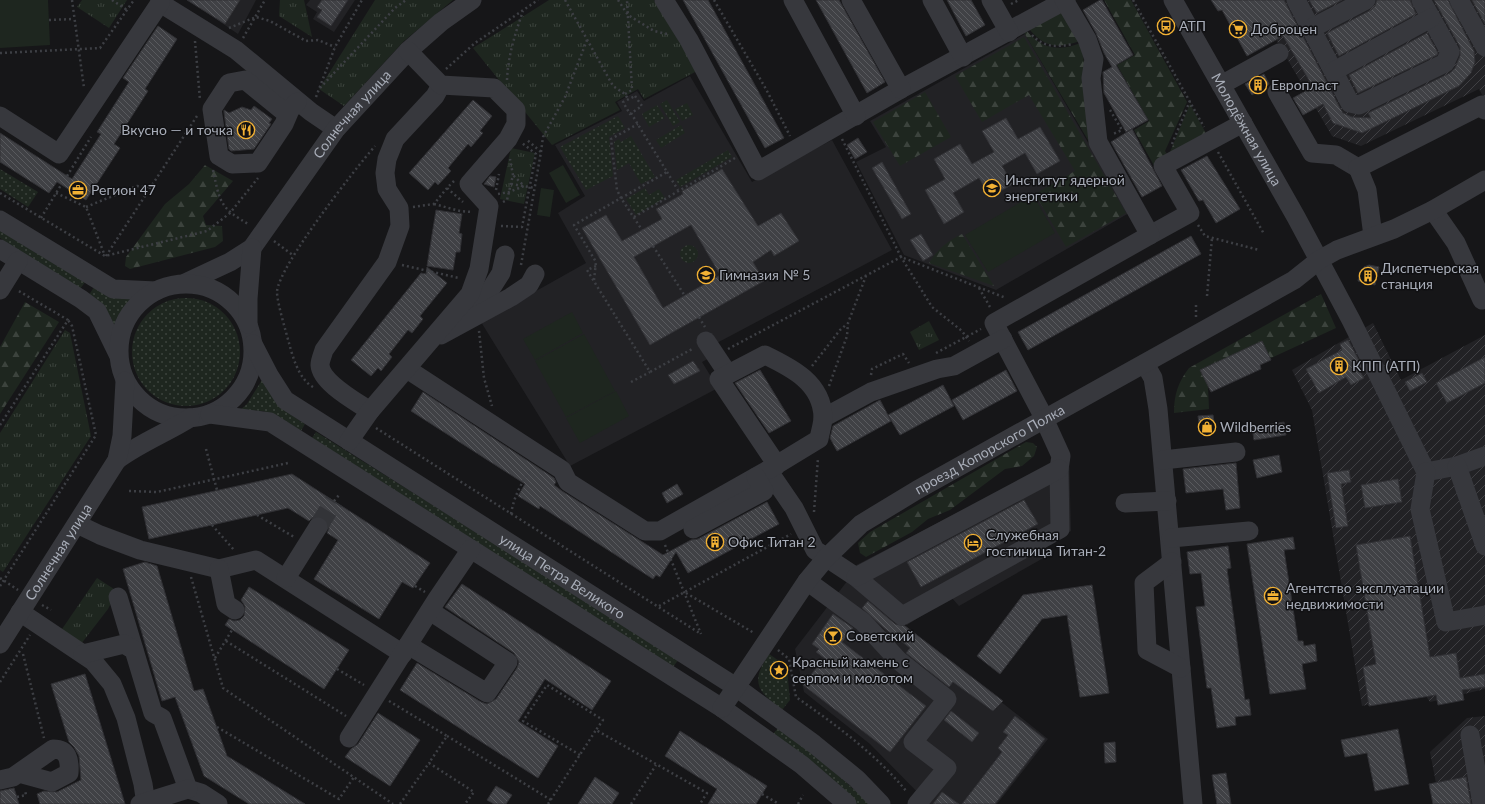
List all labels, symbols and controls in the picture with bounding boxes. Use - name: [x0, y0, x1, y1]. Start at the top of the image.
- bus stop icon: АТП: [1156, 16, 1176, 36]
- place label: АТП: [1179, 17, 1206, 34]
- supermarket icon: Доброцен: [1228, 19, 1248, 39]
- place label: Доброцен: [1251, 20, 1317, 37]
- street label: Солнечная улица: [309, 66, 394, 161]
- street label: Молодёжная улица: [1208, 70, 1286, 189]
- building icon: Европласт: [1248, 75, 1268, 95]
- place label: Европласт: [1271, 76, 1338, 93]
- restaurant icon: Вкусно — и точка: [236, 120, 256, 140]
- place label: Вкусно — и точка: [121, 121, 233, 138]
- place label: Институт ядерной энергетики: [1005, 171, 1125, 204]
- school or university icon: Институт ядерной энергетики: [982, 178, 1002, 198]
- office icon: Регион 47: [68, 180, 88, 200]
- place label: Регион 47: [91, 181, 156, 198]
- place label: Диспетчерская станция: [1381, 259, 1479, 292]
- school or university icon: Гимназия № 5: [696, 265, 716, 285]
- place label: Гимназия № 5: [719, 266, 810, 283]
- building icon: Диспетчерская станция: [1358, 266, 1378, 286]
- building icon: КПП (АТП): [1329, 356, 1349, 376]
- place label: КПП (АТП): [1352, 357, 1420, 374]
- street label: проезд Копорского Полка: [911, 401, 1067, 498]
- shop icon: Wildberries: [1197, 417, 1217, 437]
- place label: Wildberries: [1220, 418, 1291, 435]
- street label: Солнечная улица: [21, 500, 95, 603]
- place label: Служебная гостиница Титан-2: [986, 526, 1106, 559]
- street label: улица Петра Великого: [496, 530, 628, 622]
- building icon: Офис Титан 2: [705, 532, 725, 552]
- place label: Офис Титан 2: [728, 533, 816, 550]
- hotel icon: Служебная гостиница Титан-2: [963, 533, 983, 553]
- place label: Агентство эксплуатации недвижимости: [1286, 579, 1444, 612]
- office icon: Агентство эксплуатации недвижимости: [1263, 586, 1283, 606]
- bar icon: Советский: [823, 626, 843, 646]
- place label: Советский: [846, 627, 914, 644]
- place label: Красный камень с серпом и молотом: [792, 653, 913, 686]
- place icon: Красный камень с серпом и молотом: [769, 660, 789, 680]

